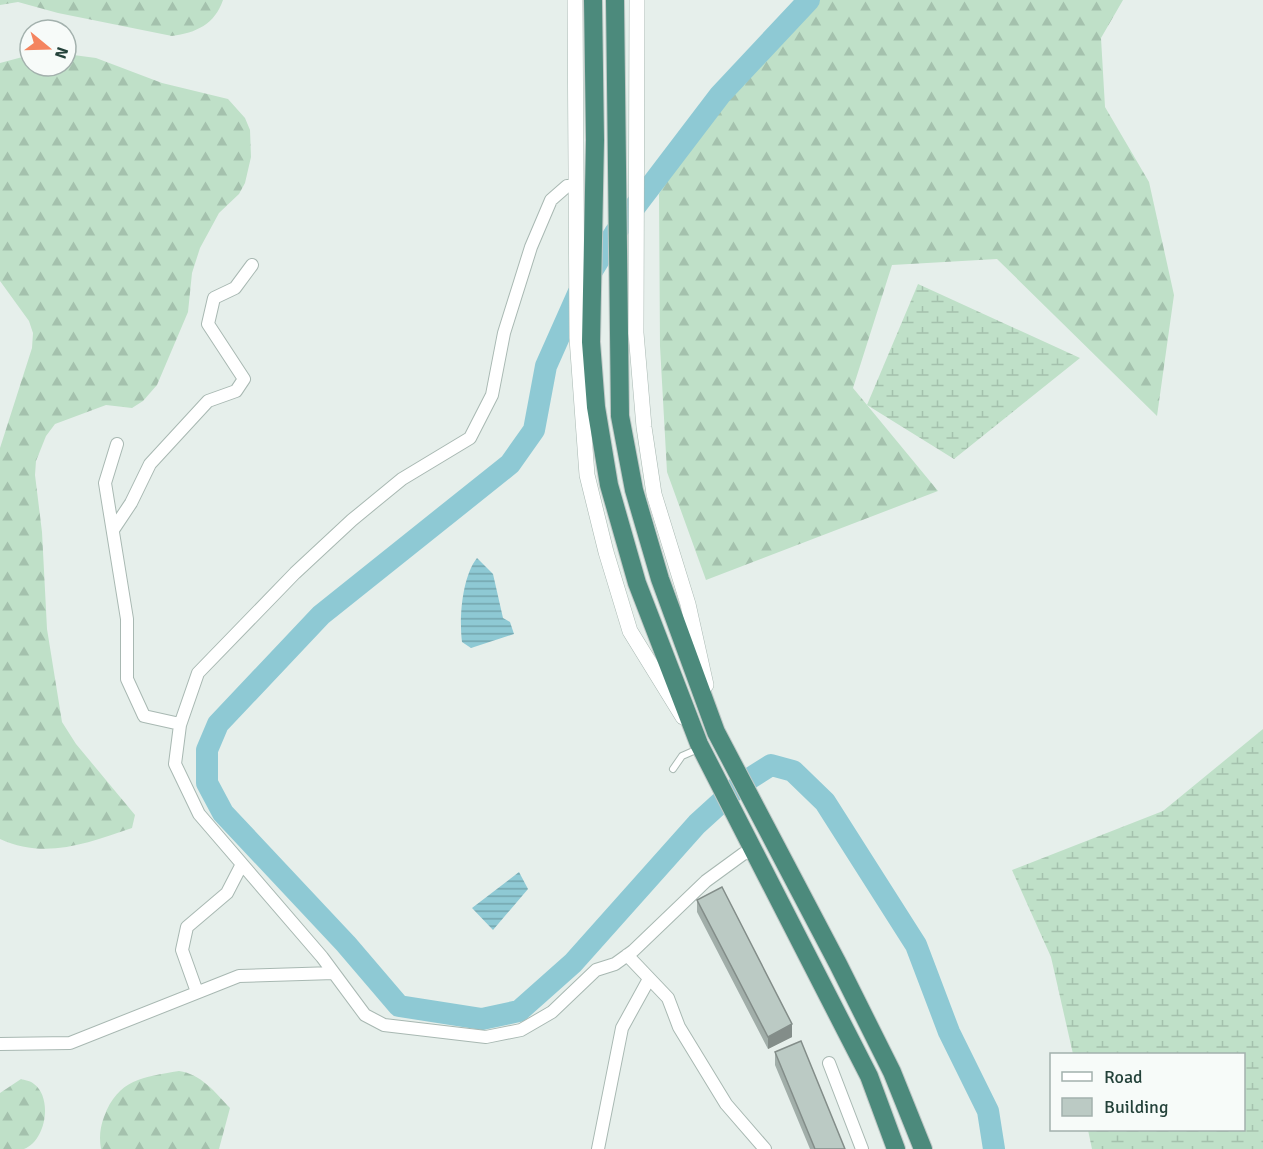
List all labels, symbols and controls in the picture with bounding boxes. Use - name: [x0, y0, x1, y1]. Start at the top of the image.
- north arrow: [18, 18, 78, 78]
- text: N: [50, 44, 73, 61]
- legend: [1050, 1053, 1245, 1131]
- text: Road: [1104, 1066, 1143, 1088]
- text: Building: [1104, 1096, 1168, 1118]

